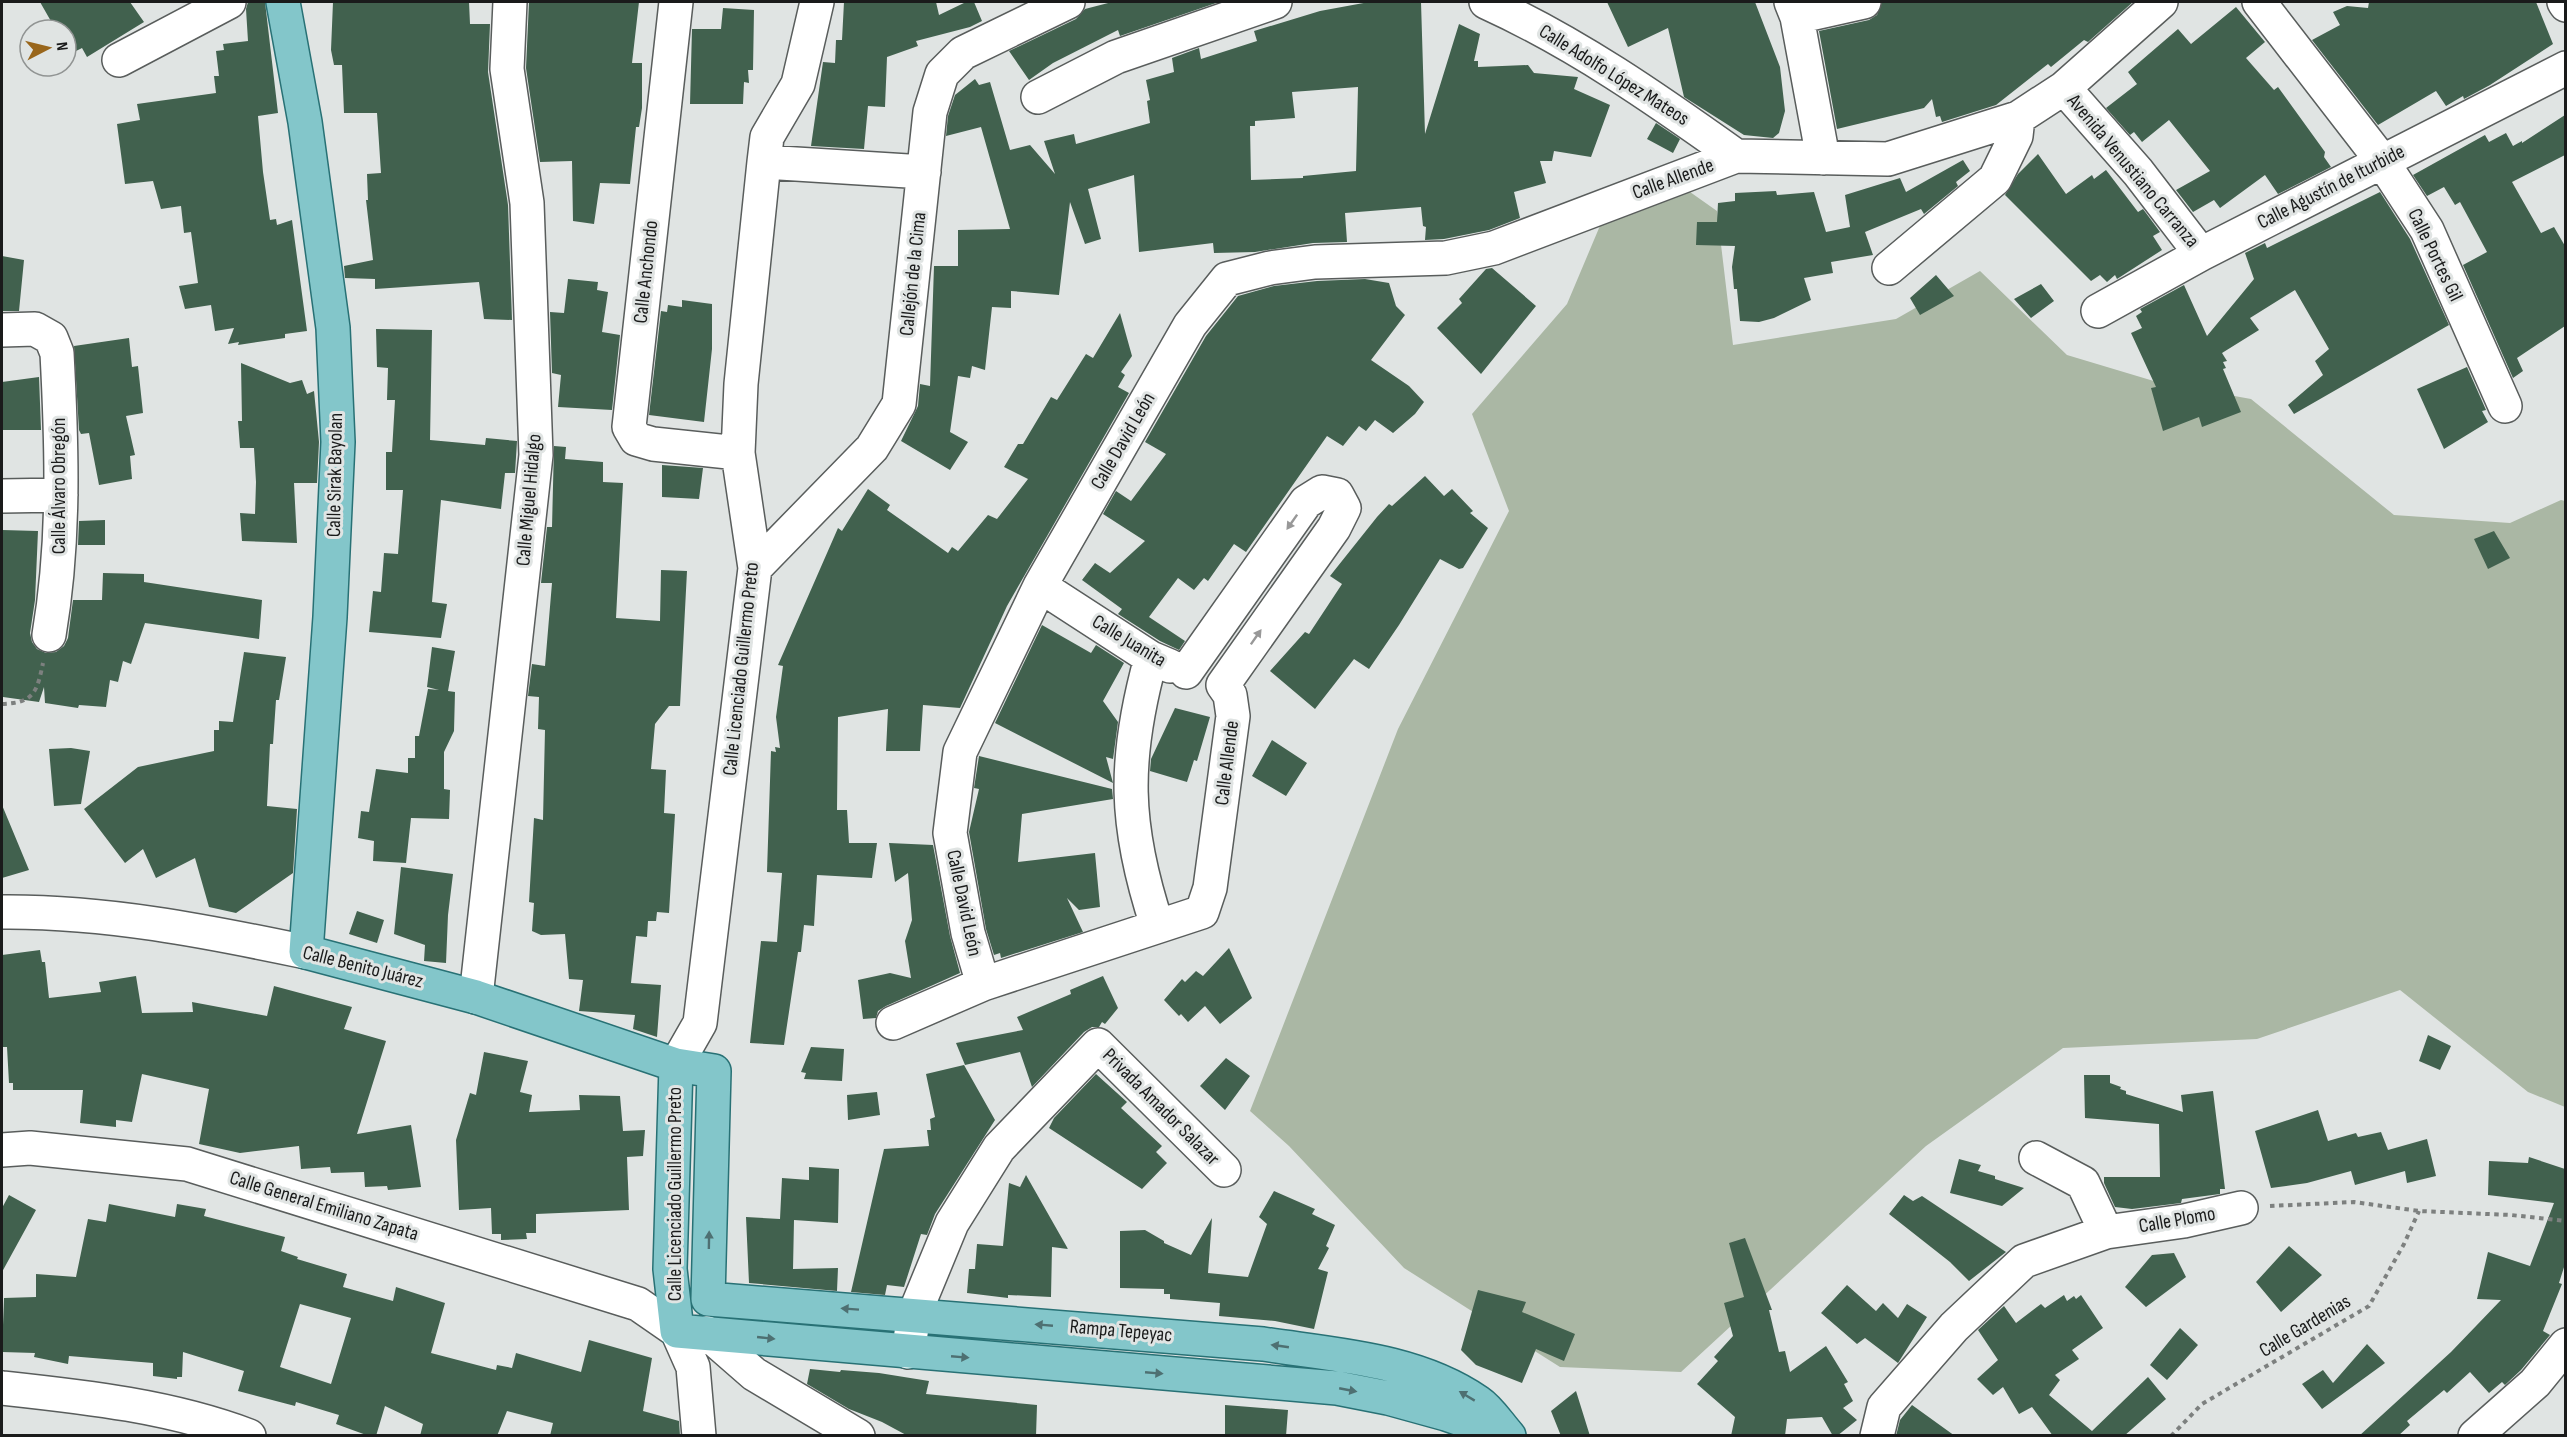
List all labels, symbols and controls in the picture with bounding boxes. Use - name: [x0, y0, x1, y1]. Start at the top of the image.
- north arrow: [18, 18, 78, 78]
- street label: Calle Adolfo López Mateos: [1535, 19, 1693, 131]
- text: N: [51, 41, 71, 52]
- street label: Avenida Venustiano Carranza: [2061, 89, 2204, 253]
- street label: Calle Agustín de Iturbide: [2253, 140, 2409, 234]
- street label: Calle Allende: [1629, 153, 1717, 205]
- street label: Calle Portes Gil: [2402, 205, 2468, 305]
- street label: Callejón de la Cima: [895, 211, 931, 337]
- street label: Calle Anchondo: [629, 219, 663, 325]
- street label: Calle David León: [1086, 388, 1160, 494]
- street label: Calle Sirak Bayolan: [322, 413, 348, 537]
- street label: Calle Álvaro Obregón: [47, 418, 71, 554]
- street label: Calle Miguel Hidalgo: [511, 433, 547, 567]
- one-way arrow: [1286, 513, 1298, 529]
- street label: Calle Licenciado Guillermo Preto: [718, 561, 764, 777]
- street label: Calle Juanita: [1088, 610, 1170, 672]
- one-way arrow: [1249, 629, 1261, 645]
- street label: Calle Allende: [1210, 719, 1244, 807]
- street label: Calle David León: [941, 848, 987, 958]
- street label: Calle Benito Juárez: [300, 940, 426, 994]
- street label: Privada Amador Salazar: [1097, 1043, 1225, 1171]
- street label: Calle Licenciado Guillermo Preto: [663, 1087, 687, 1301]
- street label: Calle General Emiliano Zapata: [227, 1166, 421, 1246]
- street label: Calle Plomo: [2137, 1201, 2217, 1239]
- one-way arrow: [704, 1231, 713, 1250]
- street label: Calle Gardenias: [2255, 1289, 2355, 1363]
- one-way arrow: [840, 1305, 859, 1314]
- street label: Rampa Tepeyac: [1069, 1315, 1173, 1347]
- one-way arrow: [1035, 1320, 1054, 1330]
- one-way arrow: [756, 1333, 775, 1343]
- one-way arrow: [1270, 1342, 1289, 1351]
- one-way arrow: [950, 1352, 969, 1362]
- one-way arrow: [1145, 1368, 1164, 1378]
- one-way arrow: [1339, 1386, 1358, 1395]
- one-way arrow: [1459, 1390, 1475, 1401]

